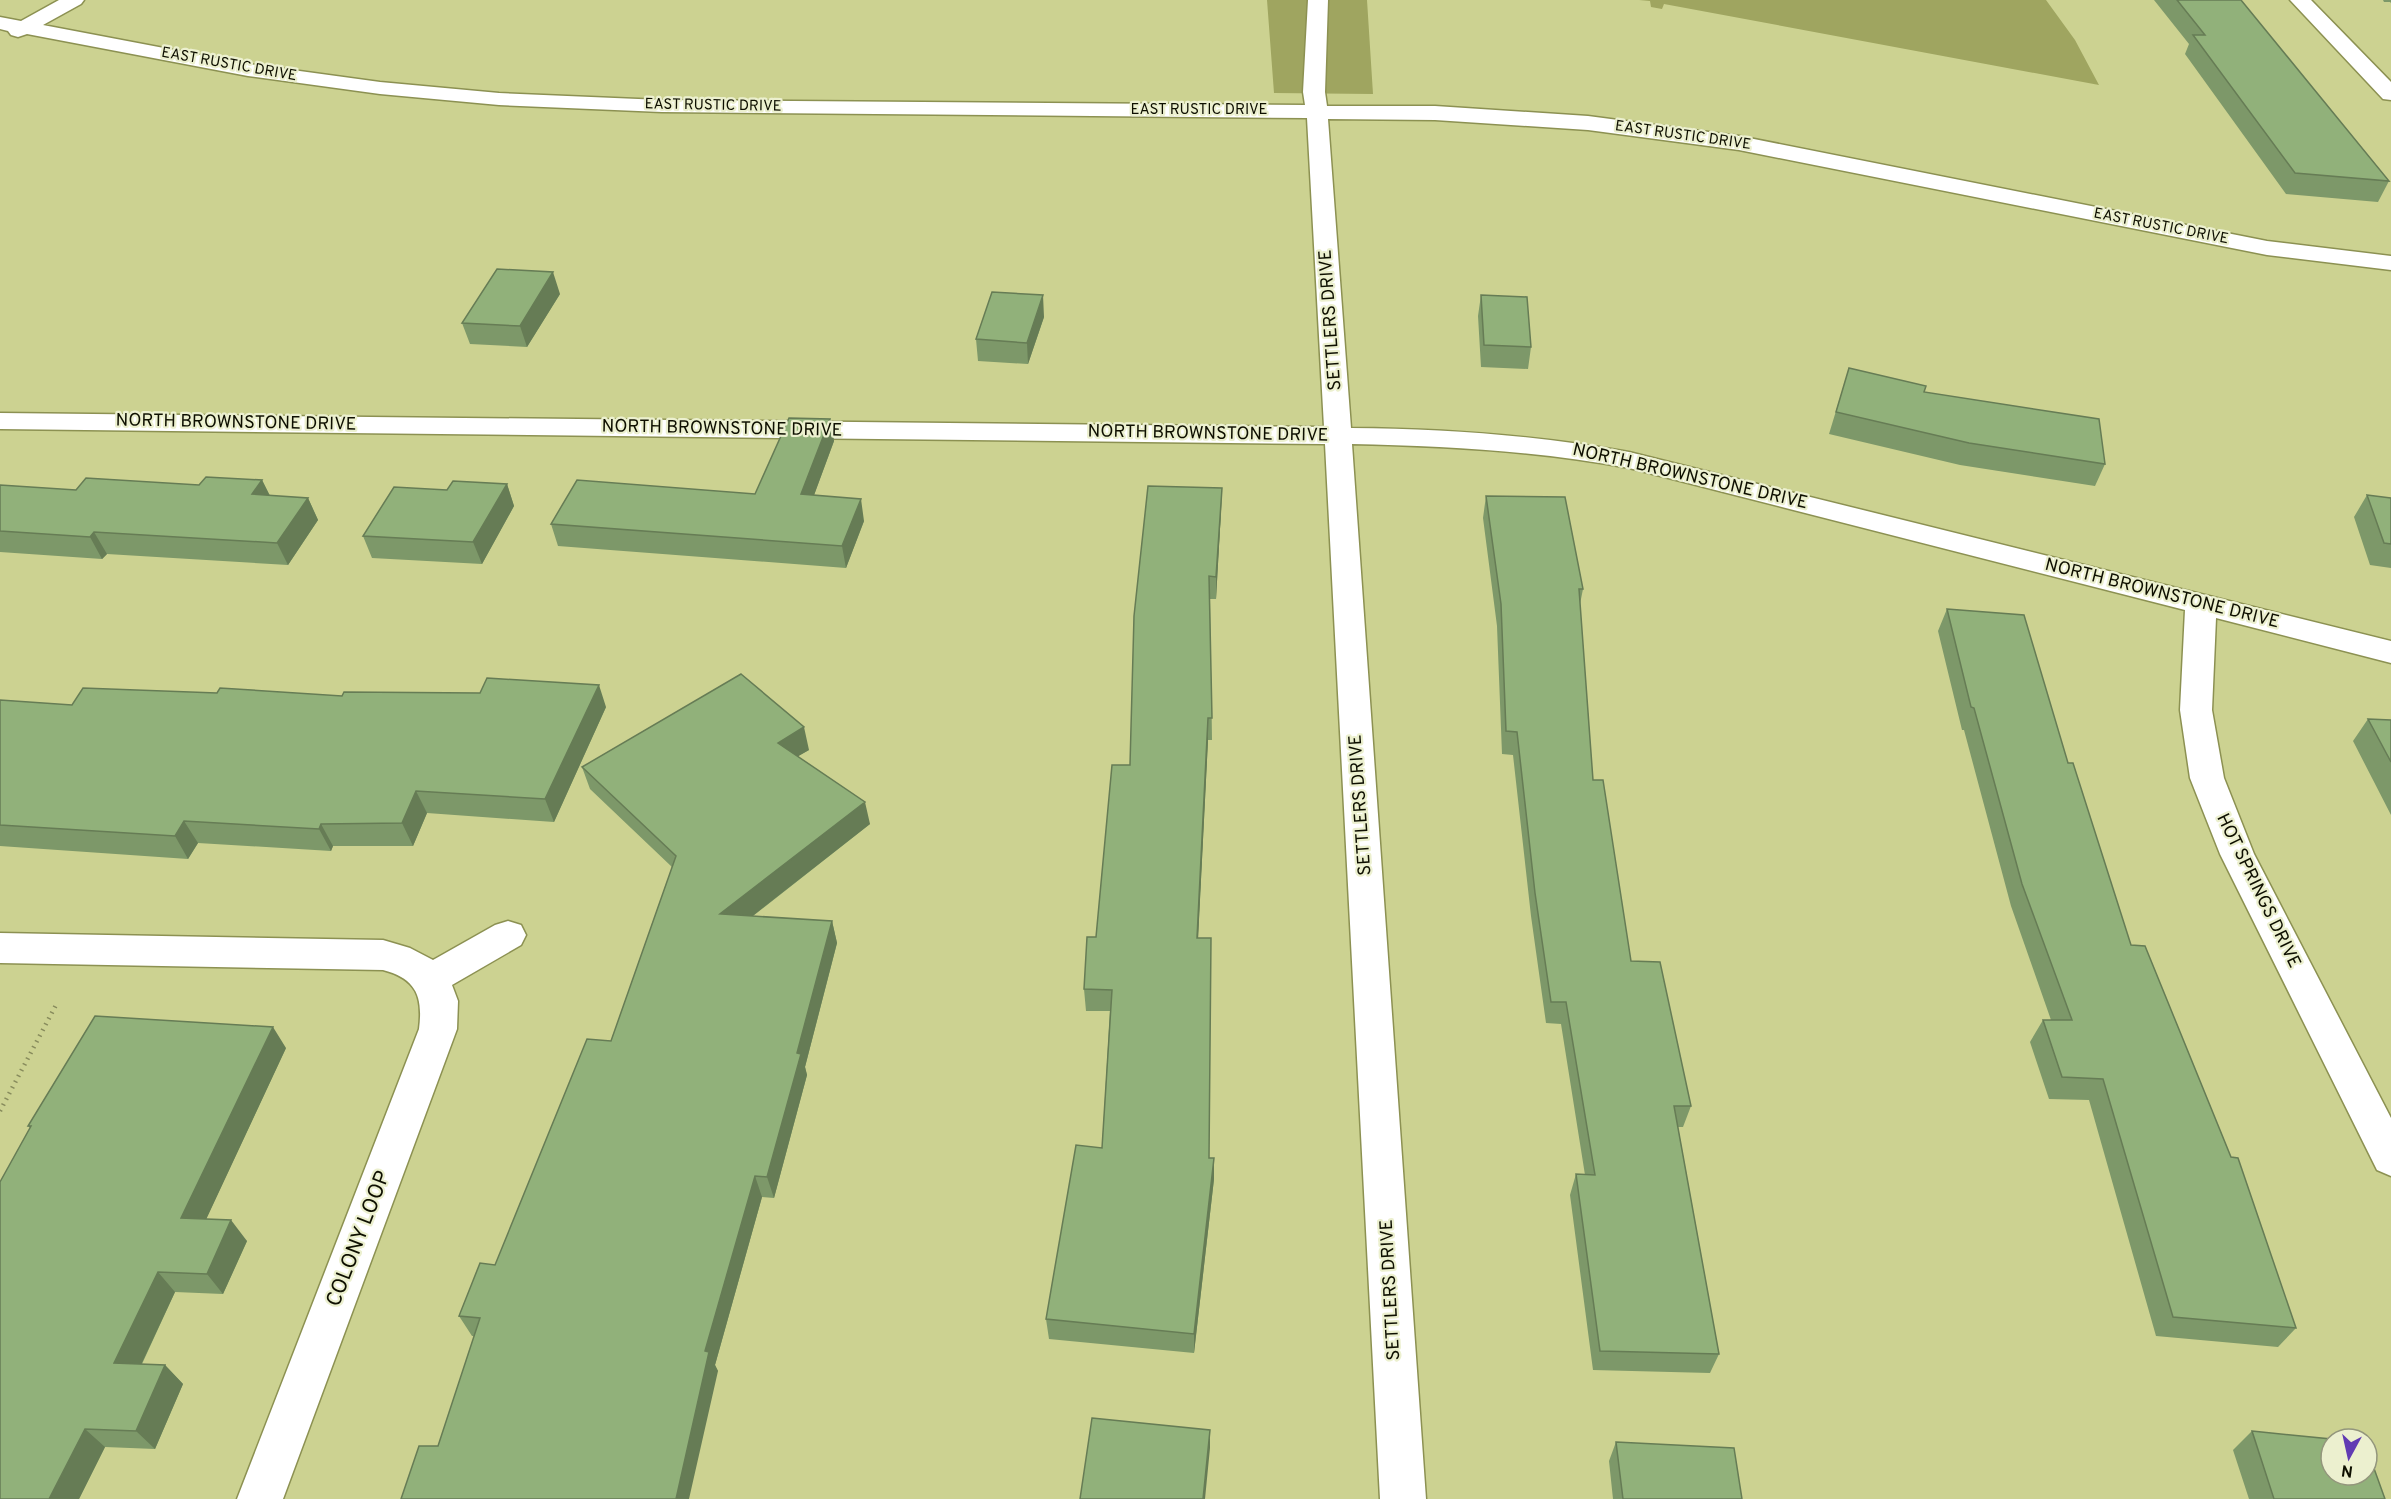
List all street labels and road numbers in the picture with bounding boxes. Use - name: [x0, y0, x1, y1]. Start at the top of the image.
- street label: EAST RUSTIC DRIVE: [160, 44, 298, 86]
- street label: EAST RUSTIC DRIVE: [644, 95, 782, 117]
- street label: EAST RUSTIC DRIVE: [1130, 101, 1268, 120]
- street label: EAST RUSTIC DRIVE: [1614, 117, 1752, 155]
- street label: EAST RUSTIC DRIVE: [2092, 205, 2230, 249]
- street label: SETTLERS DRIVE: [1315, 249, 1347, 391]
- street label: NORTH BROWNSTONE DRIVE: [115, 409, 357, 437]
- street label: NORTH BROWNSTONE DRIVE: [601, 415, 843, 443]
- street label: NORTH BROWNSTONE DRIVE: [1087, 420, 1329, 448]
- street label: NORTH BROWNSTONE DRIVE: [1570, 439, 1810, 515]
- street label: NORTH BROWNSTONE DRIVE: [2042, 554, 2282, 634]
- street label: SETTLERS DRIVE: [1345, 734, 1377, 876]
- street label: HOT SPRINGS DRIVE: [2211, 810, 2305, 972]
- street label: COLONY LOOP: [321, 1167, 397, 1311]
- street label: SETTLERS DRIVE: [1376, 1219, 1406, 1361]

